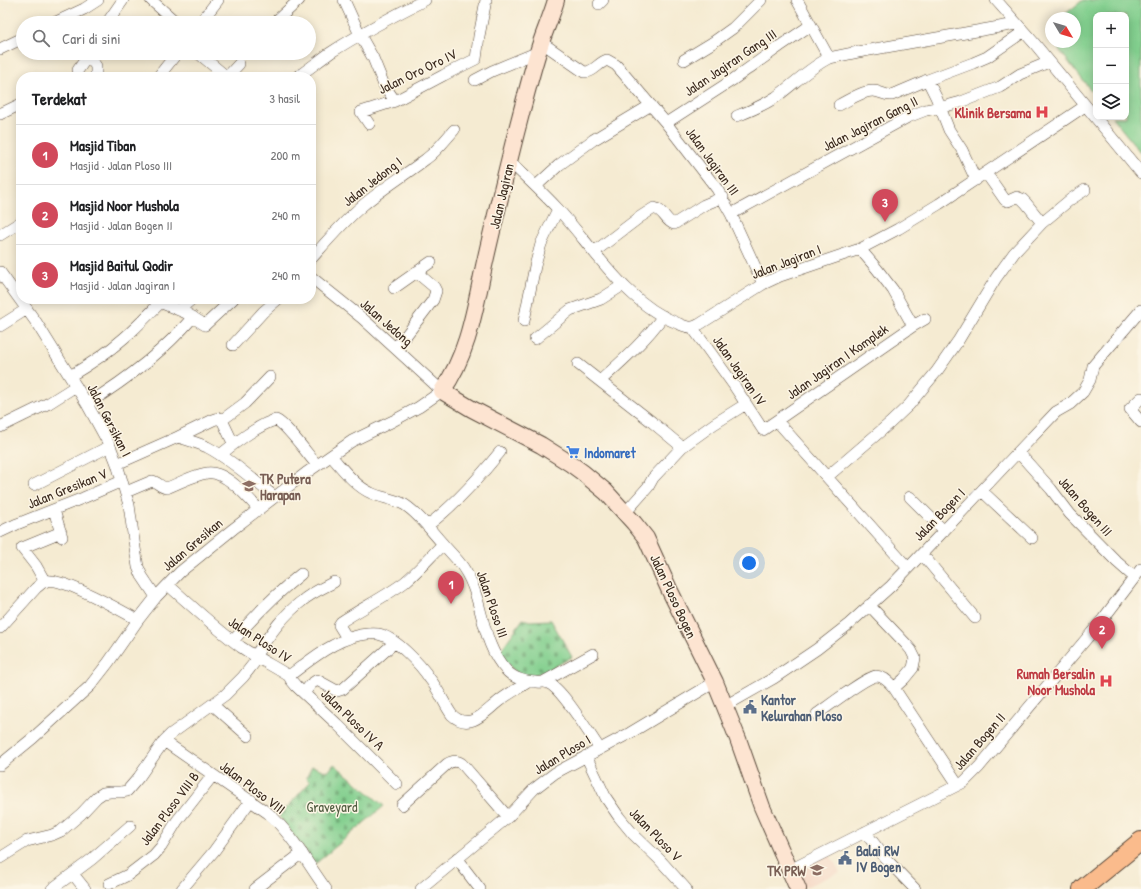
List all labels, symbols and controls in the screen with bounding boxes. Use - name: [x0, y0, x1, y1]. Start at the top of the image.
- north arrow: [1045, 12, 1081, 48]
- map controls: [1093, 12, 1129, 120]
- button: +: [1093, 12, 1129, 48]
- search box: [16, 16, 316, 60]
- street label: Jalan Jagiran Gang III: [680, 24, 781, 101]
- icon: search: [30, 27, 52, 49]
- text: Cari di sini: [62, 28, 121, 49]
- street label: Jalan Oro Oro IV: [375, 44, 459, 98]
- button: −: [1093, 48, 1129, 84]
- button: layers: [1093, 84, 1129, 120]
- text: Terdekat: [32, 87, 86, 110]
- text: 3 hasil: [269, 89, 300, 107]
- street label: Jalan Jagiran Gang II: [819, 91, 921, 156]
- place label: Klinik Bersama: [954, 103, 1032, 122]
- hospital icon: Klinik Bersama: [1034, 104, 1050, 120]
- street label: Jalan Jagiran III: [681, 123, 744, 199]
- text: Masjid Tiban: [70, 135, 136, 156]
- text: 1: [43, 146, 47, 164]
- text: 200 m: [270, 146, 300, 164]
- street label: Jalan Jedong I: [338, 152, 406, 211]
- text: Masjid · Jalan Ploso III: [70, 156, 172, 174]
- street label: Jalan Jagiran: [484, 161, 519, 231]
- pin: 3: [872, 189, 898, 222]
- text: Masjid Noor Mushola: [70, 195, 179, 216]
- text: 2: [42, 206, 48, 224]
- text: 240 m: [271, 206, 300, 224]
- text: Masjid · Jalan Bogen II: [70, 216, 173, 234]
- street label: Jalan Jagiran I: [748, 239, 824, 284]
- text: Masjid Baitul Qodir: [70, 255, 173, 276]
- text: 3: [42, 266, 48, 284]
- text: 240 m: [271, 266, 300, 284]
- text: Masjid · Jalan Jagiran I: [70, 276, 175, 294]
- street label: Jalan Jedong: [356, 294, 417, 351]
- street label: Jalan Jagiran I Komplek: [782, 319, 892, 404]
- street label: Jalan Jagiran IV: [708, 331, 771, 409]
- street label: Jalan Gersikan I: [83, 380, 137, 460]
- place label: Indomaret: [584, 443, 637, 462]
- supermarket icon: Indomaret: [565, 444, 581, 460]
- street label: Jalan Gresikan V: [24, 463, 110, 513]
- place label: TK Putera Harapan: [259, 469, 311, 506]
- street label: Jalan Bogen III: [1054, 472, 1117, 541]
- school or university icon: TK Putera Harapan: [241, 478, 257, 494]
- street label: Jalan Bogen I: [909, 483, 970, 545]
- street label: Jalan Gresikan: [158, 513, 226, 575]
- street label: Jalan Ploso Bogen: [645, 551, 702, 642]
- your location: [739, 553, 759, 573]
- street label: Jalan Ploso III: [473, 568, 513, 640]
- pin: 1: [438, 571, 464, 604]
- street label: Jalan Ploso IV: [225, 612, 295, 666]
- pin: 2: [1089, 616, 1115, 649]
- place label: Rumah Bersalin Noor Mushola: [1017, 664, 1096, 699]
- hospital icon: Rumah Bersalin Noor Mushola: [1098, 673, 1114, 689]
- street label: Jalan Ploso IV A: [317, 684, 389, 754]
- place label: Kantor Kelurahan Ploso: [761, 690, 843, 725]
- public building icon: Kantor Kelurahan Ploso: [742, 699, 758, 715]
- street label: Jalan Bogen II: [949, 708, 1010, 774]
- street label: Jalan Ploso I: [530, 730, 594, 778]
- street label: Jalan Ploso VIII: [216, 756, 290, 818]
- street label: Jalan Ploso VIII B: [135, 767, 203, 849]
- park label: Graveyard: [306, 797, 358, 817]
- street label: Jalan Ploso V: [626, 803, 686, 865]
- place label: Balai RW IV Bogen: [856, 841, 901, 878]
- public building icon: Balai RW IV Bogen: [837, 850, 853, 866]
- place label: TK PRW: [766, 861, 806, 880]
- school or university icon: TK PRW: [809, 862, 825, 878]

